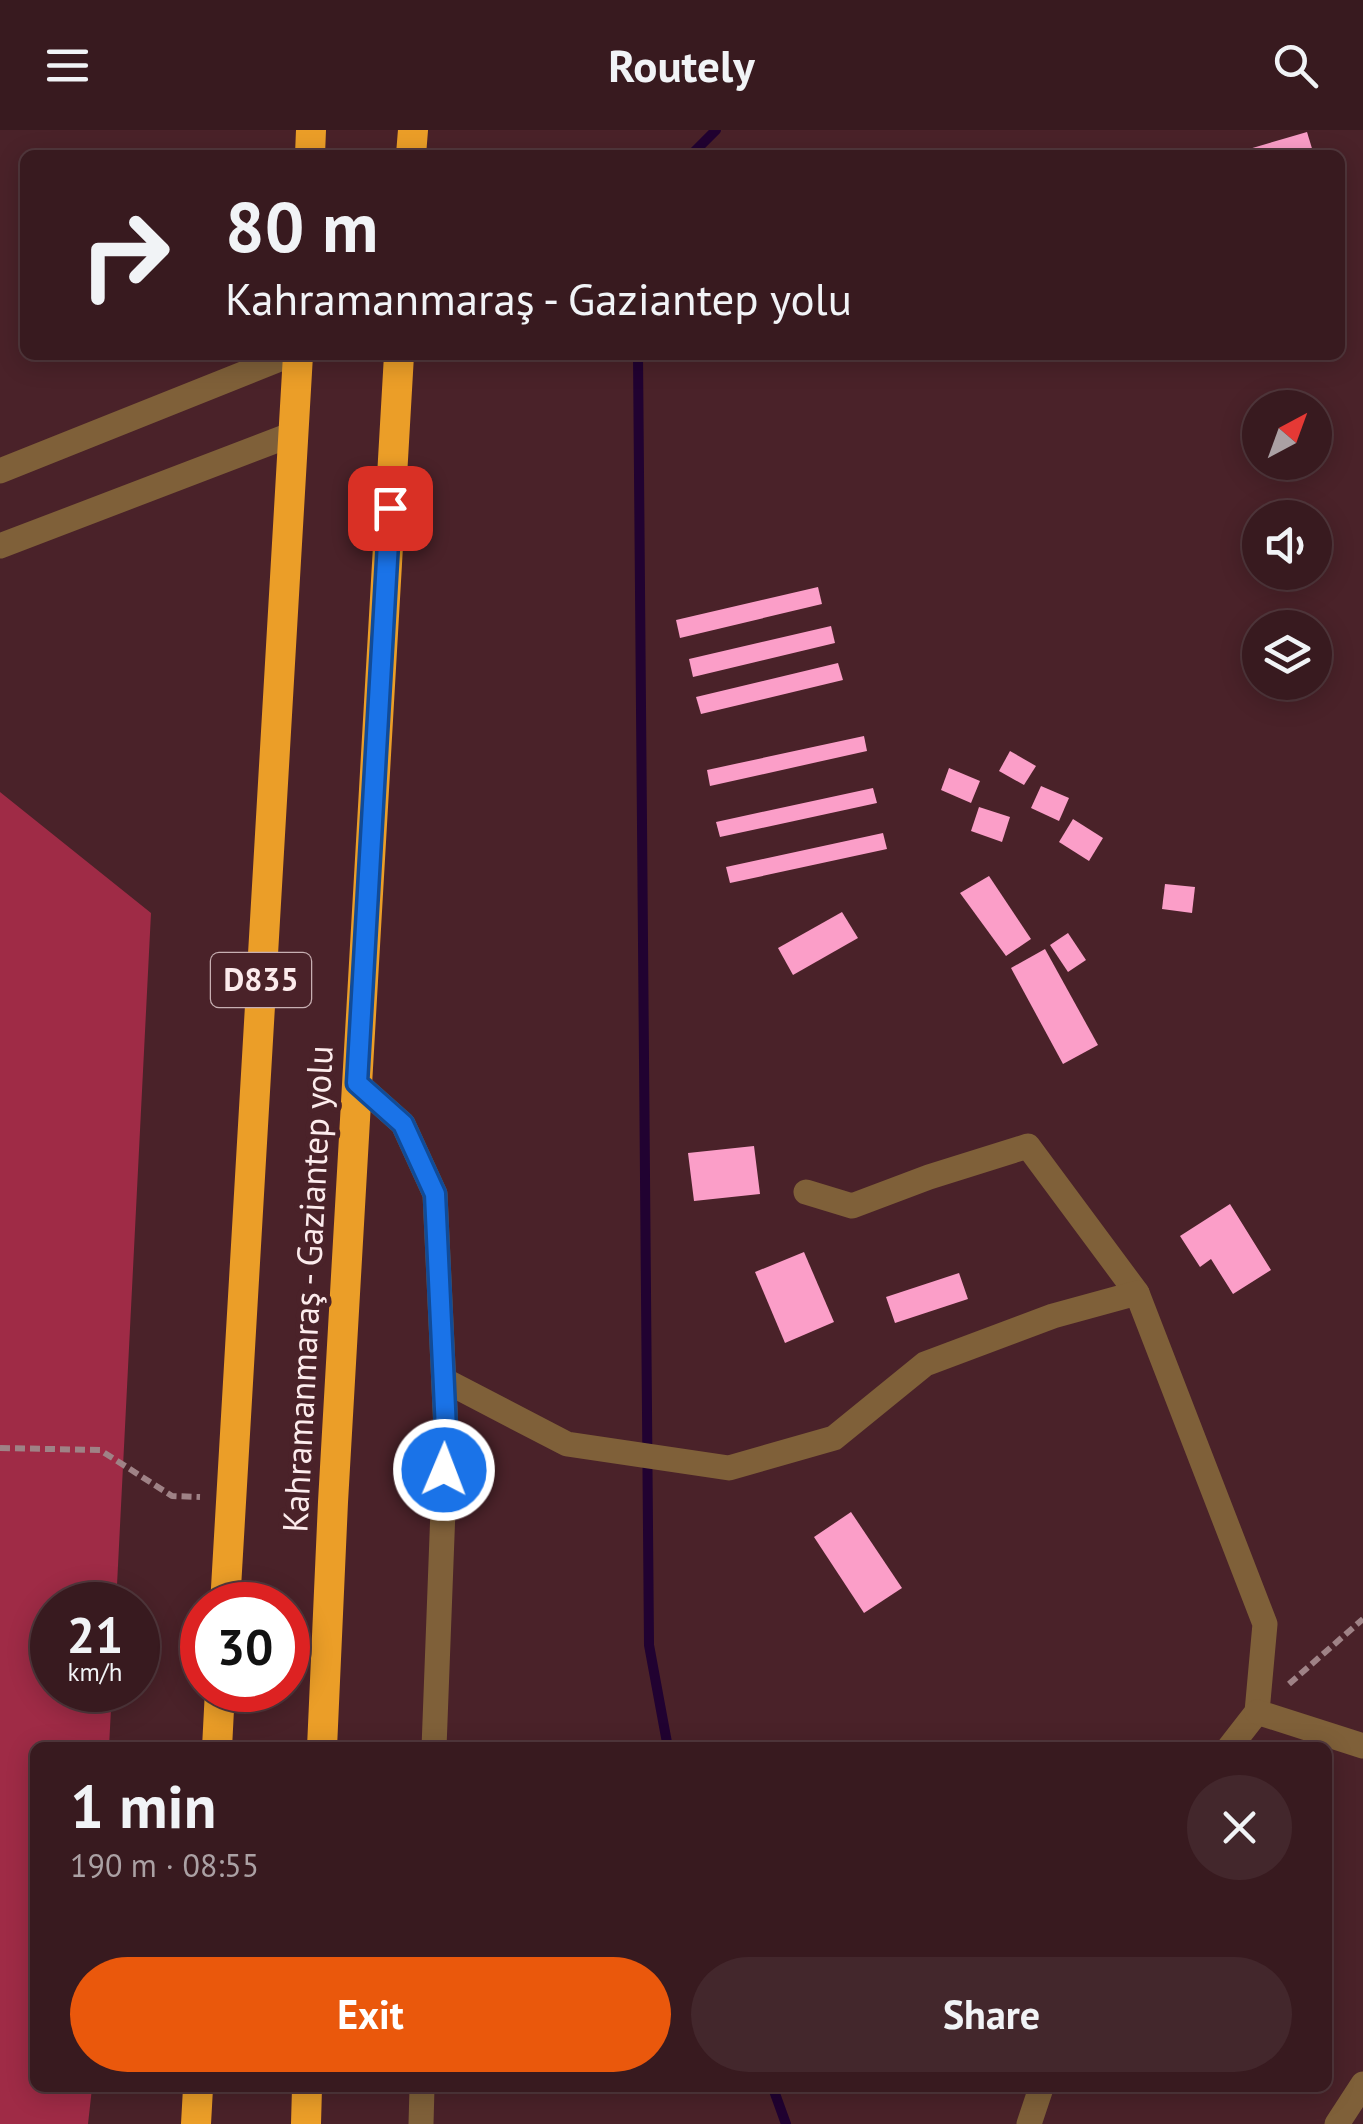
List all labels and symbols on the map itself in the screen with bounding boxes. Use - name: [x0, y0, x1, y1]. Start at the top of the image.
- north arrow: [1242, 390, 1332, 480]
- pin: [348, 466, 433, 551]
- road number: D835: [211, 953, 311, 1007]
- street label: Kahramanmaraş - Gaziantep yolu: [271, 1044, 343, 1534]
- position arrow: [392, 1418, 496, 1522]
- speed limit sign: 30: [180, 1582, 310, 1712]

